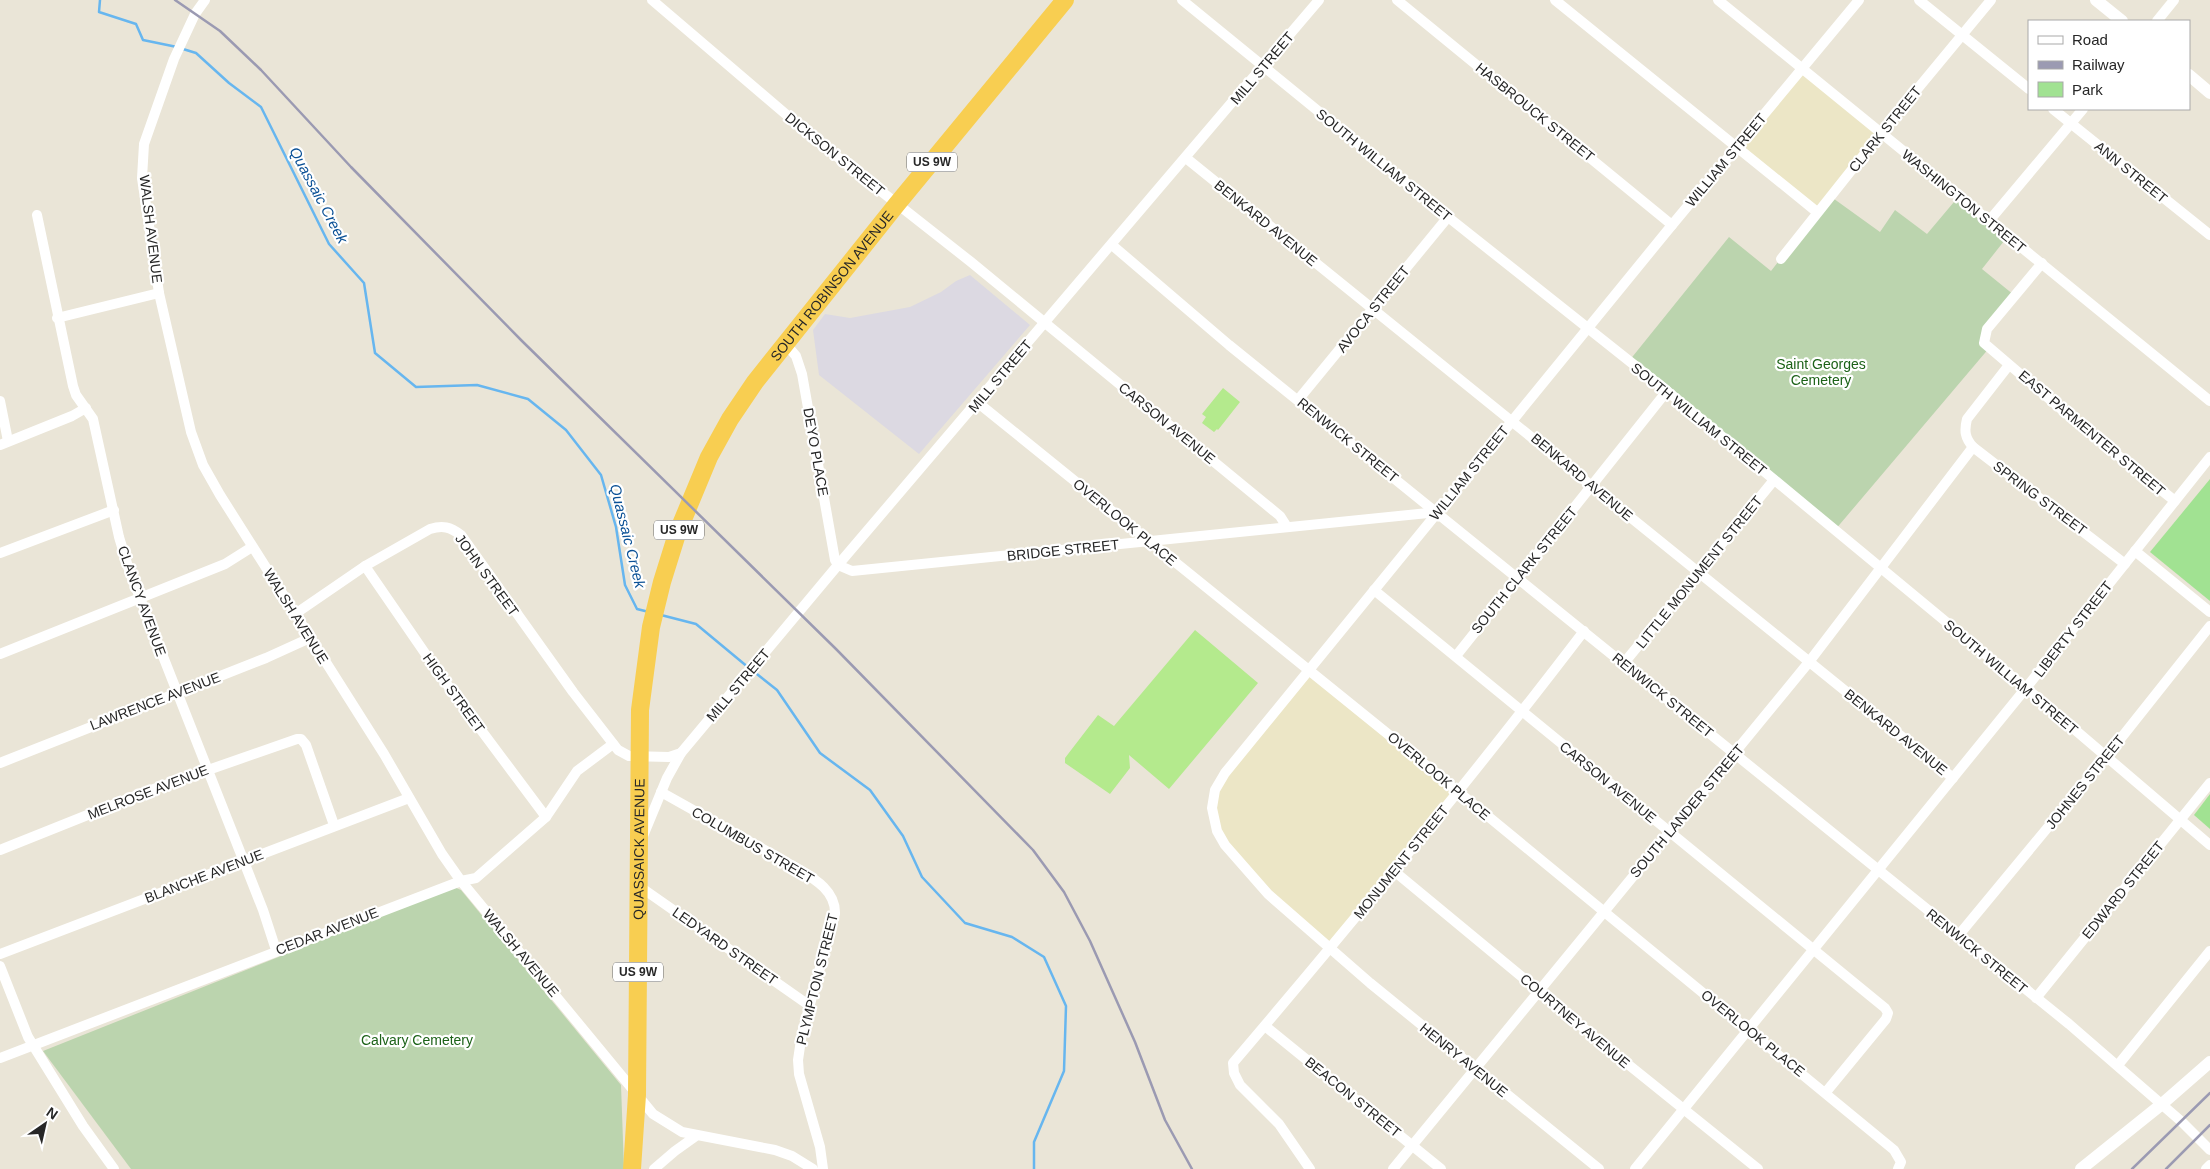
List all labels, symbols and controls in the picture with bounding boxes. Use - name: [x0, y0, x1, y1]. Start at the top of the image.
- legend: [2028, 20, 2190, 110]
- street label: MILL STREET: [1227, 28, 1297, 108]
- text: Road: [2072, 31, 2108, 48]
- text: Railway: [2072, 56, 2125, 73]
- street label: HASBROUCK STREET: [1473, 59, 1598, 165]
- text: Park: [2072, 81, 2103, 98]
- street label: CLARK STREET: [1845, 83, 1925, 175]
- street label: SOUTH WILLIAM STREET: [1313, 105, 1455, 225]
- street label: DICKSON STREET: [782, 109, 888, 199]
- street label: WILLIAM STREET: [1682, 110, 1770, 210]
- street label: ANN STREET: [2092, 138, 2171, 206]
- water label: Quassaic Creek: [286, 144, 352, 247]
- street label: WASHINGTON STREET: [1899, 146, 2030, 256]
- road number: US 9W: [907, 152, 957, 172]
- street label: WALSH AVENUE: [136, 174, 166, 284]
- street label: BENKARD AVENUE: [1211, 177, 1321, 269]
- street label: SOUTH ROBINSON AVENUE: [767, 208, 896, 364]
- street label: AVOCA STREET: [1333, 262, 1413, 355]
- street label: MILL STREET: [965, 336, 1035, 416]
- park label: Saint Georges Cemetery: [1776, 356, 1866, 388]
- street label: SOUTH WILLIAM STREET: [1628, 359, 1770, 479]
- street label: EAST PARMENTER STREET: [2016, 367, 2169, 499]
- street label: CARSON AVENUE: [1116, 379, 1218, 467]
- street label: RENWICK STREET: [1294, 394, 1402, 486]
- street label: DEYO PLACE: [800, 407, 832, 497]
- street label: WILLIAM STREET: [1426, 422, 1512, 523]
- street label: BENKARD AVENUE: [1528, 430, 1636, 524]
- street label: SPRING STREET: [1990, 458, 2090, 539]
- street label: OVERLOOK PLACE: [1070, 475, 1180, 569]
- water label: Quassaic Creek: [607, 482, 650, 591]
- street label: LITTLE MONUMENT STREET: [1633, 492, 1766, 651]
- street label: SOUTH CLARK STREET: [1468, 503, 1580, 637]
- road number: US 9W: [654, 520, 704, 540]
- street label: JOHN STREET: [452, 531, 522, 619]
- street label: BRIDGE STREET: [1006, 536, 1120, 564]
- street label: CLANCY AVENUE: [115, 544, 169, 658]
- street label: WALSH AVENUE: [260, 566, 332, 666]
- street label: LIBERTY STREET: [2031, 578, 2116, 680]
- street label: SOUTH WILLIAM STREET: [1941, 616, 2081, 738]
- street label: MILL STREET: [703, 645, 773, 725]
- street label: RENWICK STREET: [1609, 649, 1717, 741]
- street label: HIGH STREET: [420, 650, 488, 736]
- street label: LAWRENCE AVENUE: [87, 669, 223, 733]
- street label: BENKARD AVENUE: [1841, 686, 1951, 778]
- street label: OVERLOOK PLACE: [1385, 729, 1493, 823]
- street label: JOHNES STREET: [2042, 732, 2128, 832]
- street label: CARSON AVENUE: [1557, 738, 1659, 826]
- street label: SOUTH LANDER STREET: [1627, 741, 1748, 881]
- street label: MELROSE AVENUE: [85, 762, 211, 822]
- street label: QUASSAICK AVENUE: [630, 778, 647, 920]
- street label: MONUMENT STREET: [1350, 802, 1452, 922]
- street label: COLUMBUS STREET: [689, 803, 817, 887]
- street label: EDWARD STREET: [2079, 838, 2168, 942]
- street label: BLANCHE AVENUE: [142, 846, 266, 906]
- street label: CEDAR AVENUE: [273, 904, 381, 958]
- street label: LEDYARD STREET: [670, 904, 781, 988]
- street label: RENWICK STREET: [1923, 905, 2031, 997]
- street label: WALSH AVENUE: [480, 906, 562, 1000]
- street label: PLYMPTON STREET: [793, 911, 841, 1046]
- road number: US 9W: [613, 962, 663, 982]
- street label: COURTNEY AVENUE: [1517, 971, 1633, 1071]
- street label: OVERLOOK PLACE: [1698, 986, 1808, 1080]
- street label: HENRY AVENUE: [1417, 1020, 1511, 1100]
- park label: Calvary Cemetery: [361, 1032, 473, 1048]
- street label: BEACON STREET: [1302, 1054, 1404, 1141]
- north arrow: [20, 1099, 70, 1149]
- text: N: [44, 1104, 61, 1123]

